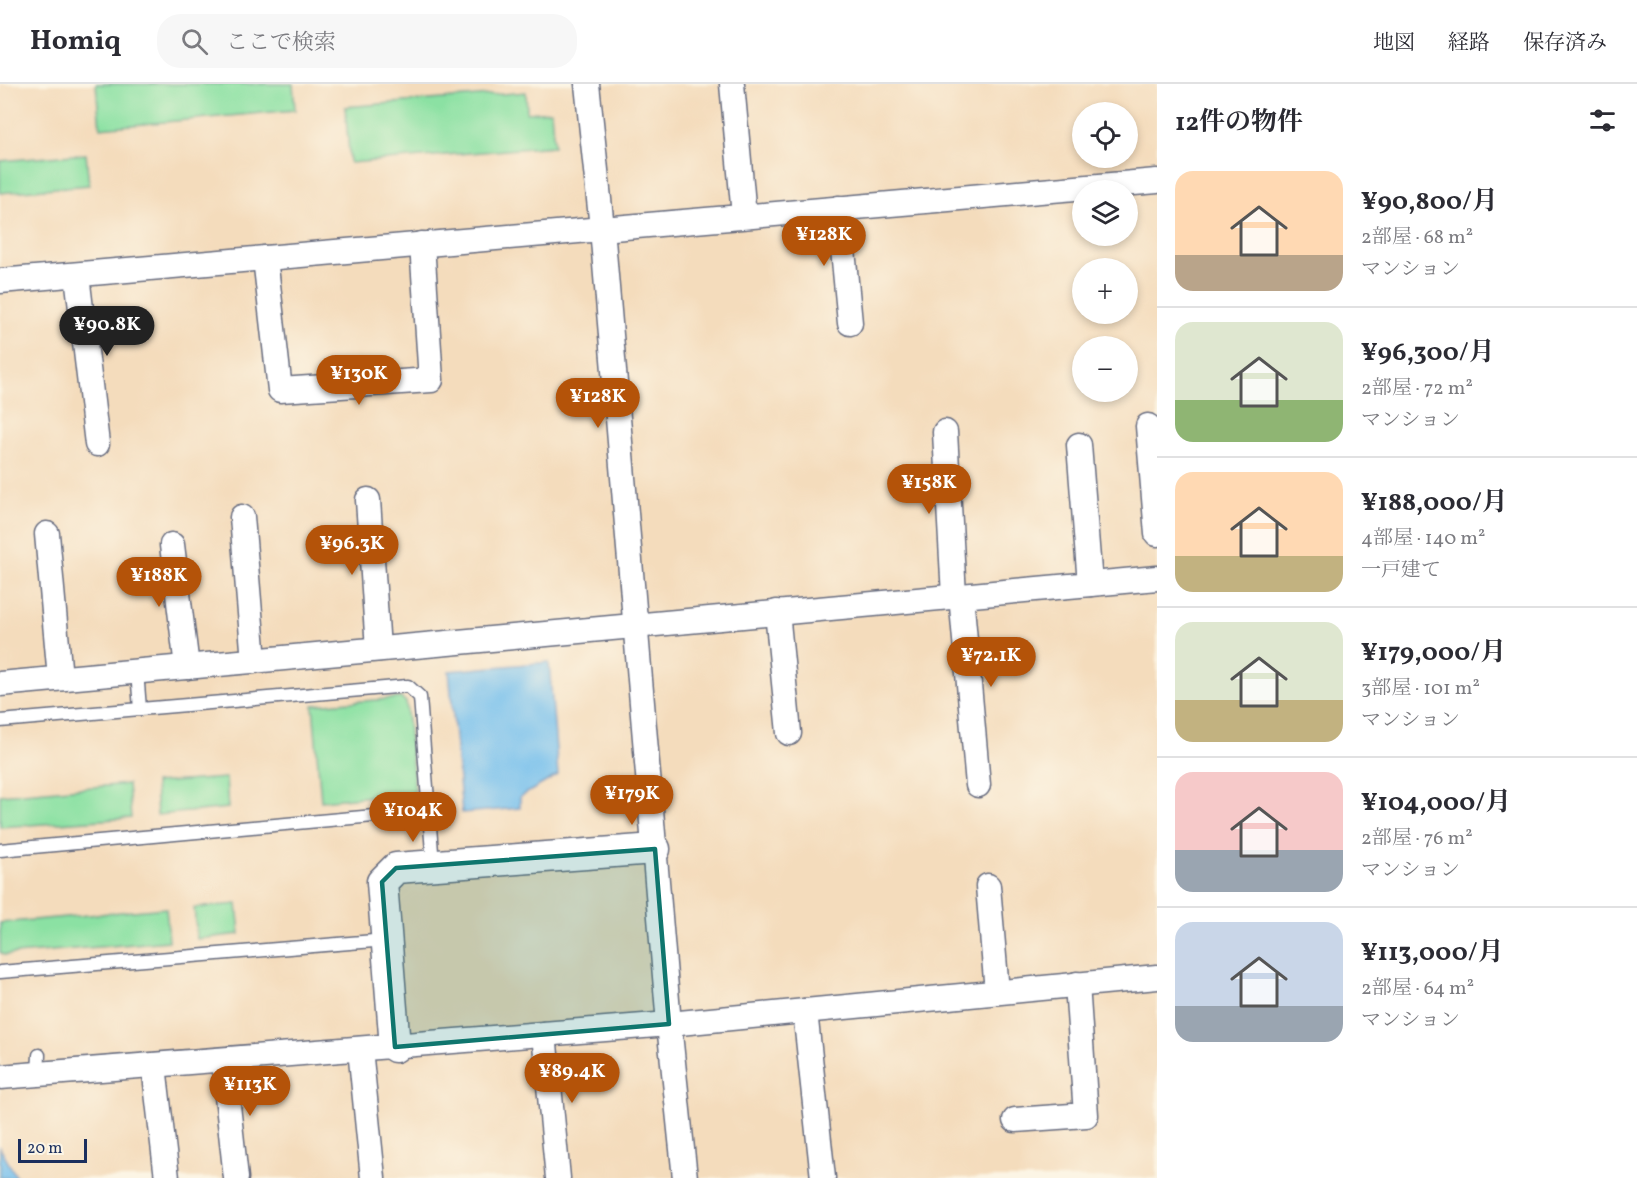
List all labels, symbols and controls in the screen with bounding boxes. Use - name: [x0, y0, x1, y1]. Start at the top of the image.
- search box: [157, 14, 577, 68]
- text: Homiq: [30, 22, 121, 61]
- icon: search: [178, 25, 211, 58]
- text: ここで検索: [226, 28, 336, 59]
- text: 地図: [1373, 29, 1415, 58]
- text: 経路: [1448, 29, 1490, 58]
- text: 保存済み: [1523, 29, 1607, 58]
- map controls: [1072, 102, 1138, 402]
- button: locate: [1072, 102, 1138, 168]
- icon: filters: [1586, 104, 1619, 137]
- text: 12件の物件: [1175, 105, 1303, 141]
- button: layers: [1072, 180, 1138, 246]
- text: ¥90,800/月: [1361, 184, 1498, 220]
- icon: home: [1223, 195, 1295, 267]
- pin: ¥128K: [782, 216, 866, 267]
- text: ¥128K: [796, 221, 852, 249]
- text: 2部屋 · 68 m²: [1361, 224, 1473, 252]
- text: マンション: [1361, 256, 1460, 284]
- button: +: [1072, 258, 1138, 324]
- pin: ¥90.8K: [58, 306, 156, 357]
- text: ¥90.8K: [73, 311, 141, 339]
- text: ¥96,300/月: [1361, 335, 1495, 371]
- button: −: [1072, 336, 1138, 402]
- icon: home: [1223, 346, 1295, 418]
- pin: ¥130K: [317, 355, 401, 406]
- text: ¥130K: [330, 360, 388, 388]
- text: 2部屋 · 72 m²: [1361, 375, 1473, 403]
- pin: ¥128K: [556, 378, 640, 429]
- text: ¥128K: [570, 383, 626, 411]
- text: マンション: [1361, 407, 1460, 435]
- pin: ¥158K: [887, 464, 971, 515]
- text: ¥158K: [901, 469, 957, 497]
- text: ¥188,000/月: [1361, 485, 1508, 521]
- icon: home: [1223, 496, 1295, 568]
- pin: ¥96.3K: [303, 525, 401, 576]
- text: 4部屋 · 140 m²: [1361, 525, 1485, 553]
- text: ¥96.3K: [319, 530, 385, 558]
- pin: ¥188K: [117, 557, 201, 608]
- text: 一戸建て: [1361, 557, 1441, 585]
- text: ¥188K: [131, 562, 187, 590]
- text: ¥179,000/月: [1361, 635, 1506, 671]
- pin: ¥72.1K: [942, 637, 1040, 688]
- text: ¥72.1K: [961, 642, 1021, 670]
- icon: home: [1223, 646, 1295, 718]
- text: 3部屋 · 101 m²: [1361, 675, 1480, 703]
- text: マンション: [1361, 707, 1460, 735]
- pin: ¥179K: [590, 775, 674, 826]
- text: ¥179K: [604, 780, 660, 808]
- text: ¥104,000/月: [1361, 785, 1511, 821]
- pin: ¥104K: [371, 792, 455, 843]
- icon: home: [1223, 796, 1295, 868]
- text: ¥104K: [383, 797, 443, 825]
- text: 2部屋 · 76 m²: [1361, 825, 1473, 853]
- text: マンション: [1361, 857, 1460, 885]
- text: ¥113,000/月: [1361, 935, 1504, 971]
- icon: home: [1223, 946, 1295, 1018]
- text: 2部屋 · 64 m²: [1361, 975, 1474, 1003]
- text: マンション: [1361, 1007, 1460, 1035]
- pin: ¥89.4K: [523, 1053, 621, 1104]
- text: ¥89.4K: [539, 1058, 605, 1086]
- pin: ¥113K: [208, 1066, 292, 1117]
- text: ¥113K: [223, 1071, 277, 1099]
- scale bar: [18, 1136, 87, 1164]
- text: 20 m: [27, 1138, 62, 1160]

